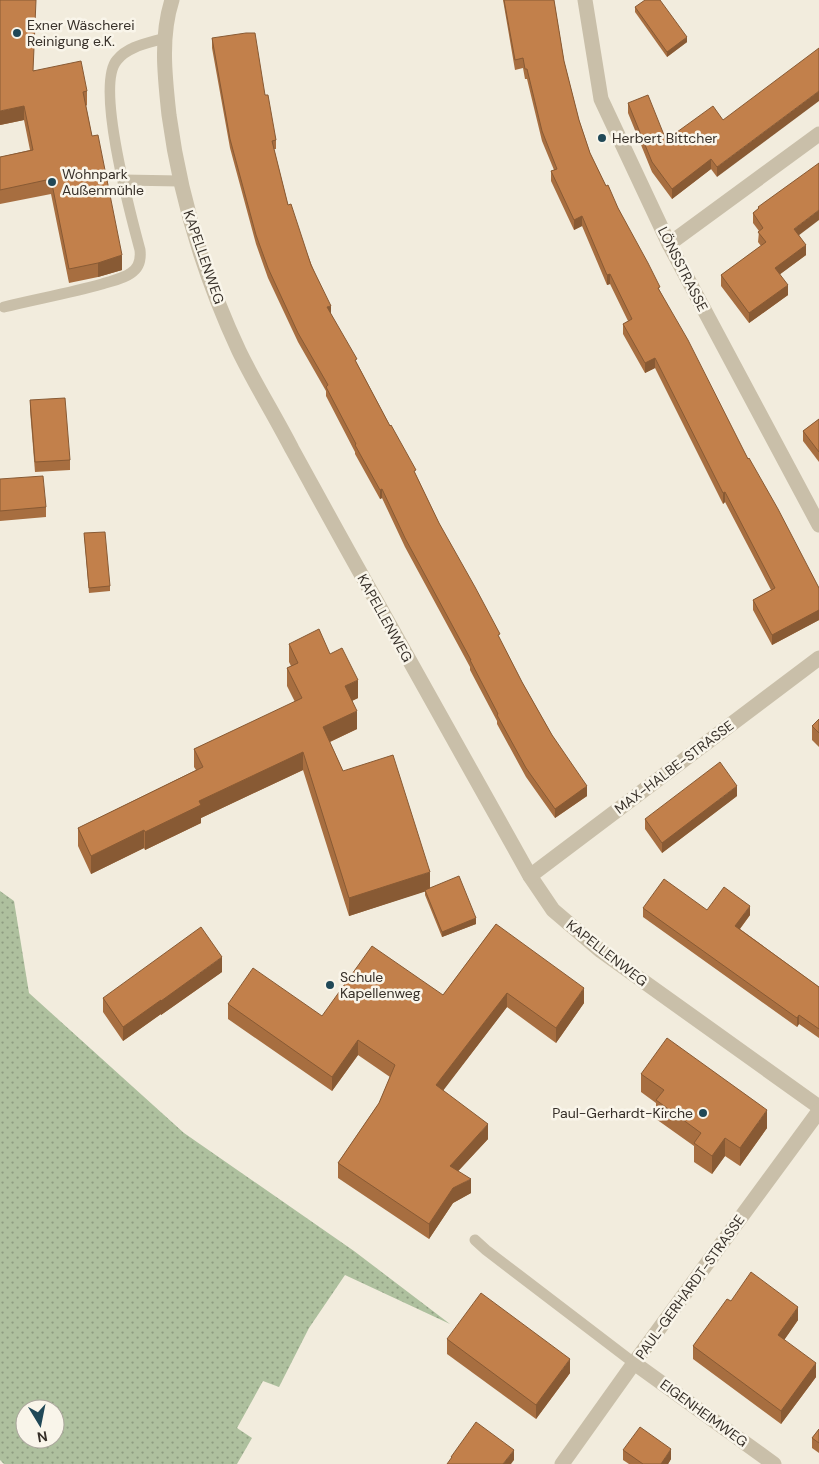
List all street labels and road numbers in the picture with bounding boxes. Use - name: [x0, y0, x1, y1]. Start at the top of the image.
- street label: KAPELLENWEG: [180, 208, 228, 306]
- street label: LÖNSSTRASSE: [654, 224, 712, 314]
- street label: KAPELLENWEG: [353, 571, 417, 665]
- street label: MAX-HALBE-STRASSE: [611, 716, 737, 818]
- street label: KAPELLENWEG: [563, 916, 651, 990]
- street label: PAUL-GERHARDT-STRASSE: [632, 1211, 749, 1363]
- street label: EIGENHEIMWEG: [657, 1375, 751, 1451]

